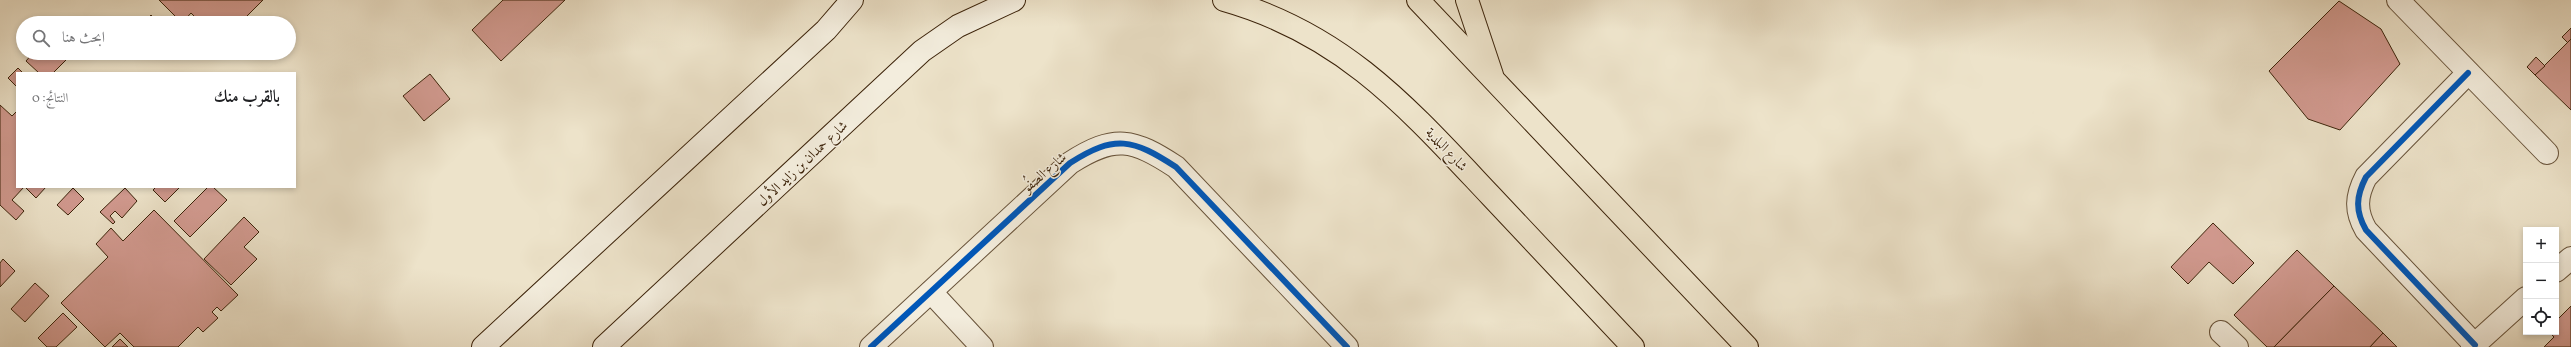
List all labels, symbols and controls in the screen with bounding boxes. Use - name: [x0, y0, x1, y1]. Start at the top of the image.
- search box: [16, 16, 296, 60]
- icon: search: [30, 27, 52, 49]
- text: ابحث هنا: [62, 28, 105, 49]
- text: بالقرب منك: [214, 86, 280, 109]
- text: النتائج: 0: [32, 90, 68, 108]
- street label: شارع حمدان بن زايد الأول: [752, 116, 853, 212]
- street label: شارع البلدية: [1420, 124, 1471, 177]
- street label: شارع الصفُو: [1015, 146, 1072, 200]
- map controls: [2523, 227, 2559, 335]
- button: +: [2523, 227, 2559, 263]
- button: −: [2523, 263, 2559, 299]
- button: locate: [2523, 299, 2559, 335]

